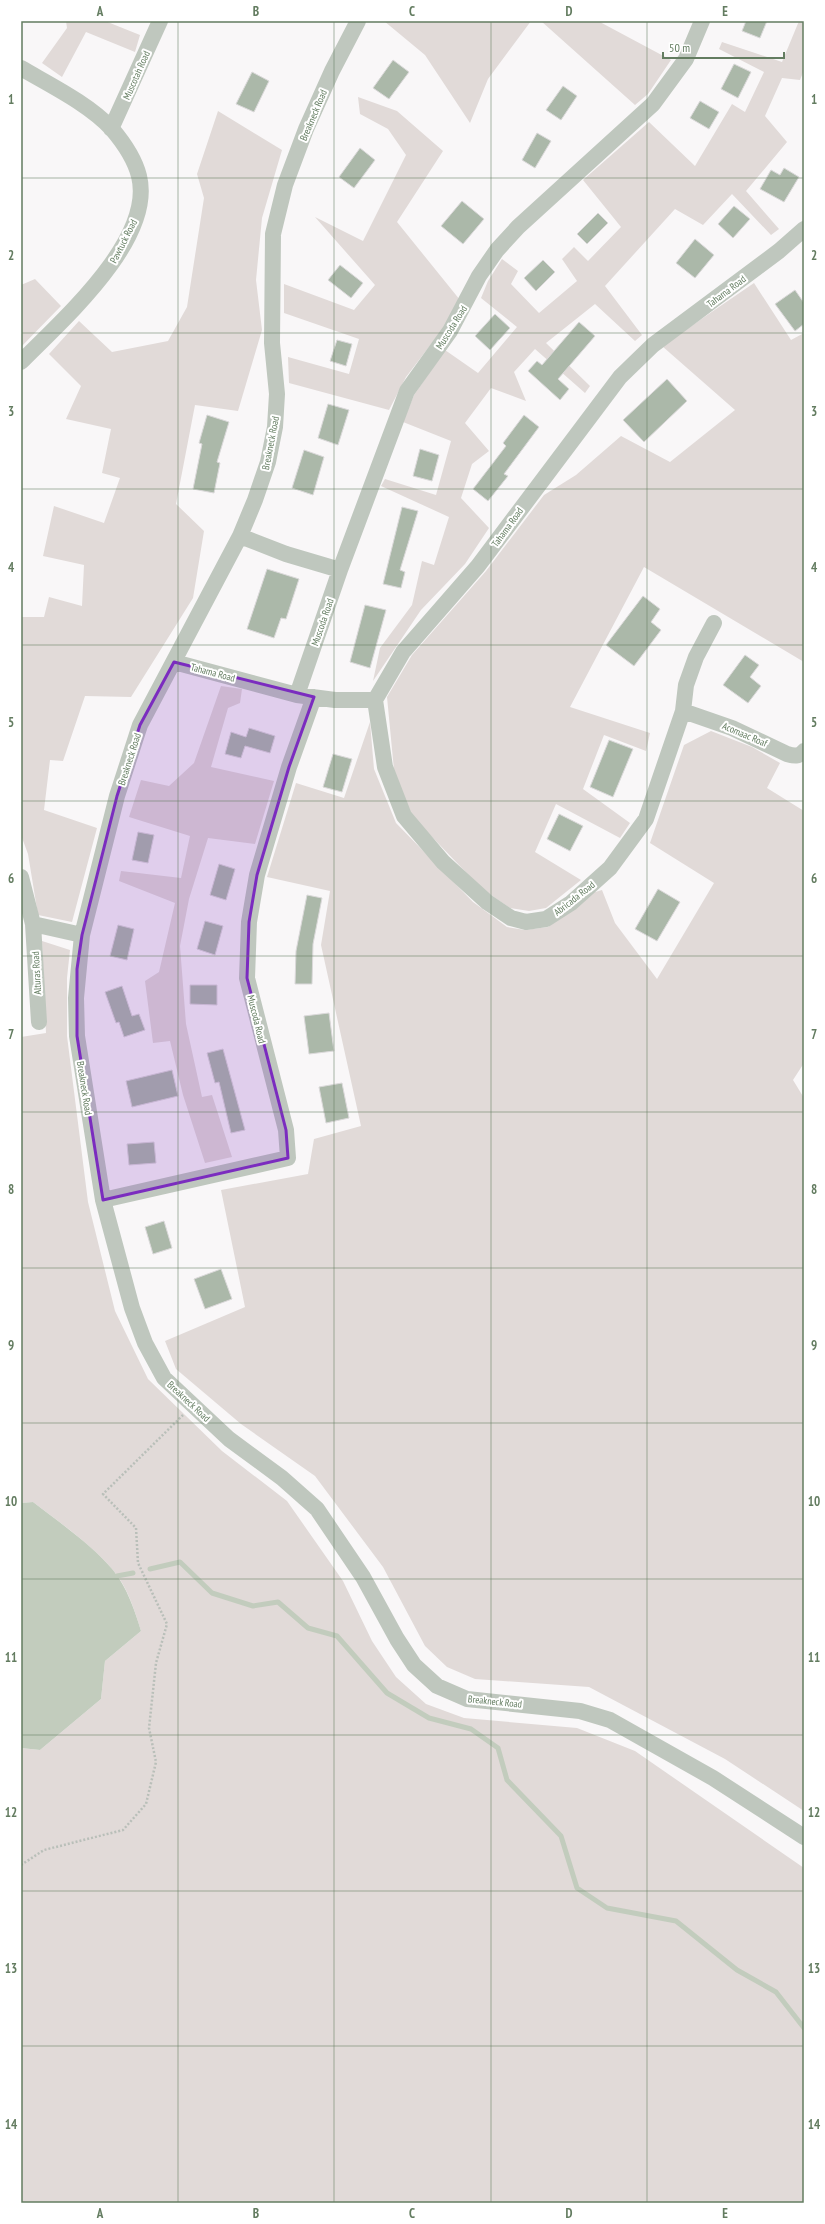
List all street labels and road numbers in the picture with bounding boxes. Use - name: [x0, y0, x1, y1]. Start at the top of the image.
- street label: Muscotah Road: [120, 49, 153, 102]
- street label: Breakneck Road: [297, 88, 330, 143]
- street label: Pawtuck Road: [107, 217, 140, 265]
- street label: Tahama Road: [704, 272, 748, 310]
- street label: Muscoda Road: [433, 303, 470, 352]
- street label: Breakneck Road: [259, 415, 282, 471]
- street label: Tahama Road: [489, 505, 526, 550]
- street label: Muscoda Road: [308, 597, 337, 648]
- street label: Tahama Road: [189, 660, 237, 685]
- street label: Acomaac Roaf: [720, 719, 770, 750]
- street label: Breakneck Road: [115, 731, 144, 787]
- street label: Abricada Road: [551, 878, 598, 919]
- street label: Alturas Road: [29, 951, 44, 995]
- street label: Muscoda Road: [244, 994, 269, 1045]
- street label: Breakneck Road: [74, 1060, 95, 1116]
- street label: Breakneck Road: [164, 1378, 213, 1425]
- street label: Breakneck Road: [467, 1692, 523, 1711]

